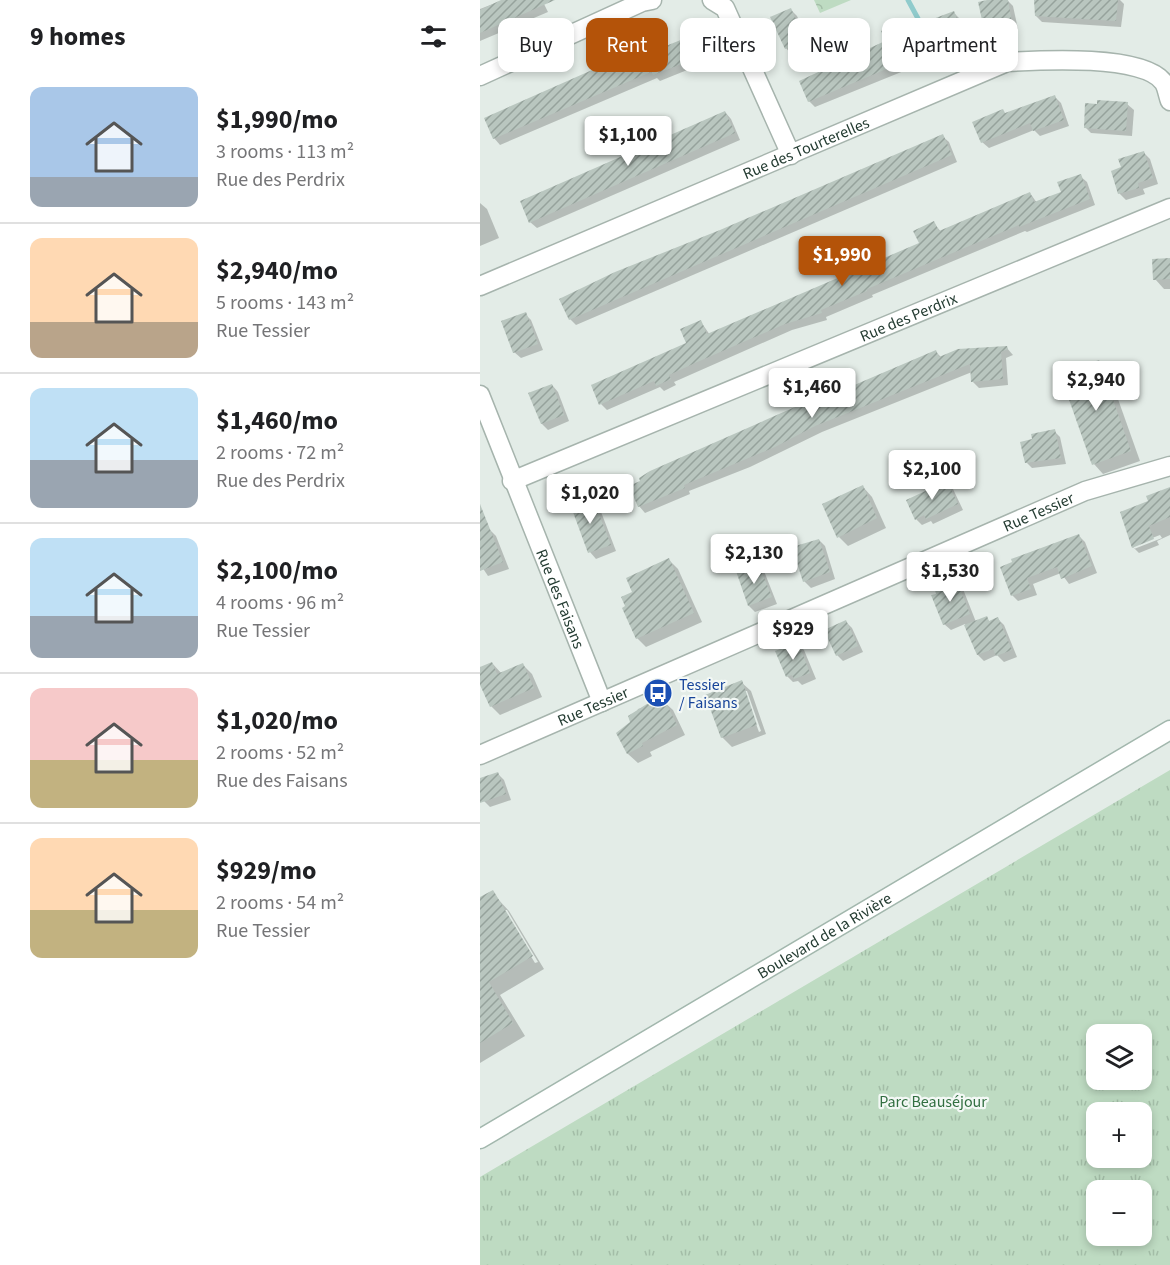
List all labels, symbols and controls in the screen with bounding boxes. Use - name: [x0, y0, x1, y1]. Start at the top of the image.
- text: 9 homes: [30, 18, 125, 55]
- chip: Buy: [498, 18, 574, 72]
- chip: Rent: [586, 18, 668, 72]
- chip: Filters: [680, 18, 776, 72]
- chip: New: [788, 18, 870, 72]
- chip: Apartment: [882, 18, 1018, 72]
- icon: filters: [417, 20, 450, 53]
- text: $1,990/mo: [216, 101, 338, 138]
- icon: home: [78, 111, 150, 183]
- street label: Rue des Tourterelles: [740, 112, 873, 185]
- pin: $1,100: [579, 116, 677, 167]
- text: $1,100: [599, 121, 657, 149]
- text: 3 rooms · 113 m²: [216, 138, 354, 166]
- text: Rue des Perdrix: [216, 166, 345, 194]
- pin: $1,990: [793, 236, 891, 287]
- text: $1,990: [813, 241, 871, 269]
- text: $2,940/mo: [216, 252, 338, 289]
- icon: home: [78, 262, 150, 334]
- street label: Rue des Perdrix: [857, 288, 961, 347]
- text: 5 rooms · 143 m²: [216, 289, 354, 317]
- text: Rue Tessier: [216, 317, 310, 345]
- pin: $2,940: [1047, 361, 1145, 412]
- text: $2,940: [1067, 366, 1125, 394]
- pin: $1,460: [763, 368, 861, 419]
- text: $1,460: [783, 373, 841, 401]
- text: $1,460/mo: [216, 402, 338, 439]
- icon: home: [78, 412, 150, 484]
- text: 2 rooms · 72 m²: [216, 439, 344, 467]
- pin: $2,100: [883, 450, 981, 501]
- text: $2,100: [903, 455, 961, 483]
- text: Rue des Perdrix: [216, 467, 345, 495]
- pin: $1,020: [541, 474, 639, 525]
- text: $1,020: [561, 479, 619, 507]
- street label: Rue Tessier: [1000, 487, 1078, 537]
- pin: $2,130: [705, 534, 803, 585]
- text: $2,130: [725, 539, 783, 567]
- street label: Rue des Faisans: [530, 546, 590, 652]
- text: $2,100/mo: [216, 552, 338, 589]
- pin: $1,530: [901, 552, 999, 603]
- text: $1,530: [921, 557, 979, 585]
- icon: home: [78, 562, 150, 634]
- text: 4 rooms · 96 m²: [216, 589, 344, 617]
- pin: $929: [757, 610, 829, 661]
- text: $929: [772, 615, 814, 643]
- text: Rue Tessier: [216, 617, 310, 645]
- place label: Tessier / Faisans: [679, 674, 738, 714]
- bus stop icon: Tessier / Faisans: [642, 677, 674, 709]
- street label: Rue Tessier: [554, 681, 632, 732]
- text: $1,020/mo: [216, 702, 338, 739]
- icon: home: [78, 712, 150, 784]
- text: 2 rooms · 52 m²: [216, 739, 344, 767]
- text: Rue des Faisans: [216, 767, 348, 795]
- text: $929/mo: [216, 852, 316, 889]
- icon: home: [78, 862, 150, 934]
- street label: Boulevard de la Rivière: [753, 887, 896, 984]
- text: 2 rooms · 54 m²: [216, 889, 344, 917]
- text: Rue Tessier: [216, 917, 310, 945]
- map controls: [1086, 1024, 1152, 1246]
- button: layers: [1086, 1024, 1152, 1090]
- park label: Parc Beauséjour: [879, 1091, 987, 1113]
- button: +: [1086, 1102, 1152, 1168]
- button: −: [1086, 1180, 1152, 1246]

